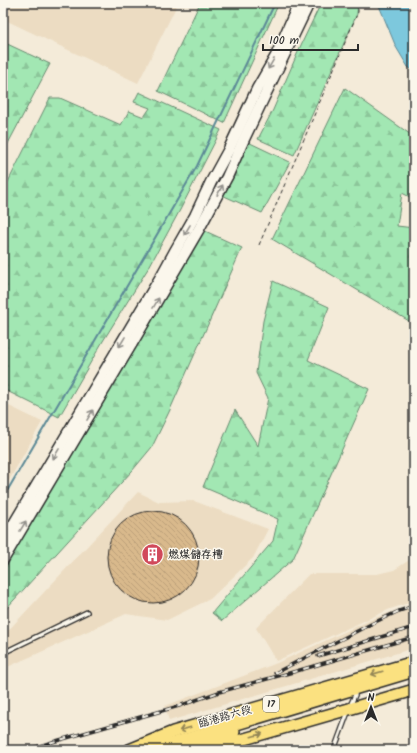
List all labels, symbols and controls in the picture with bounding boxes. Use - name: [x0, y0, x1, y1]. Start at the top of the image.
- scale bar: [263, 26, 358, 52]
- text: 100 m: [269, 31, 300, 50]
- one-way arrow: [266, 58, 274, 70]
- one-way arrow: [217, 184, 225, 196]
- one-way arrow: [183, 224, 191, 236]
- one-way arrow: [152, 297, 160, 309]
- one-way arrow: [118, 336, 126, 348]
- one-way arrow: [86, 409, 94, 421]
- one-way arrow: [51, 448, 59, 460]
- one-way arrow: [19, 521, 27, 532]
- building icon: 燃煤儲存槽: [140, 542, 166, 568]
- place label: 燃煤儲存槽: [168, 546, 223, 564]
- one-way arrow: [370, 670, 383, 677]
- north arrow: [351, 687, 391, 727]
- text: N: [368, 689, 375, 707]
- road number: 17: [263, 696, 279, 712]
- street label: 臨港路六段: [196, 701, 254, 733]
- one-way arrow: [178, 726, 191, 733]
- one-way arrow: [250, 731, 263, 738]

